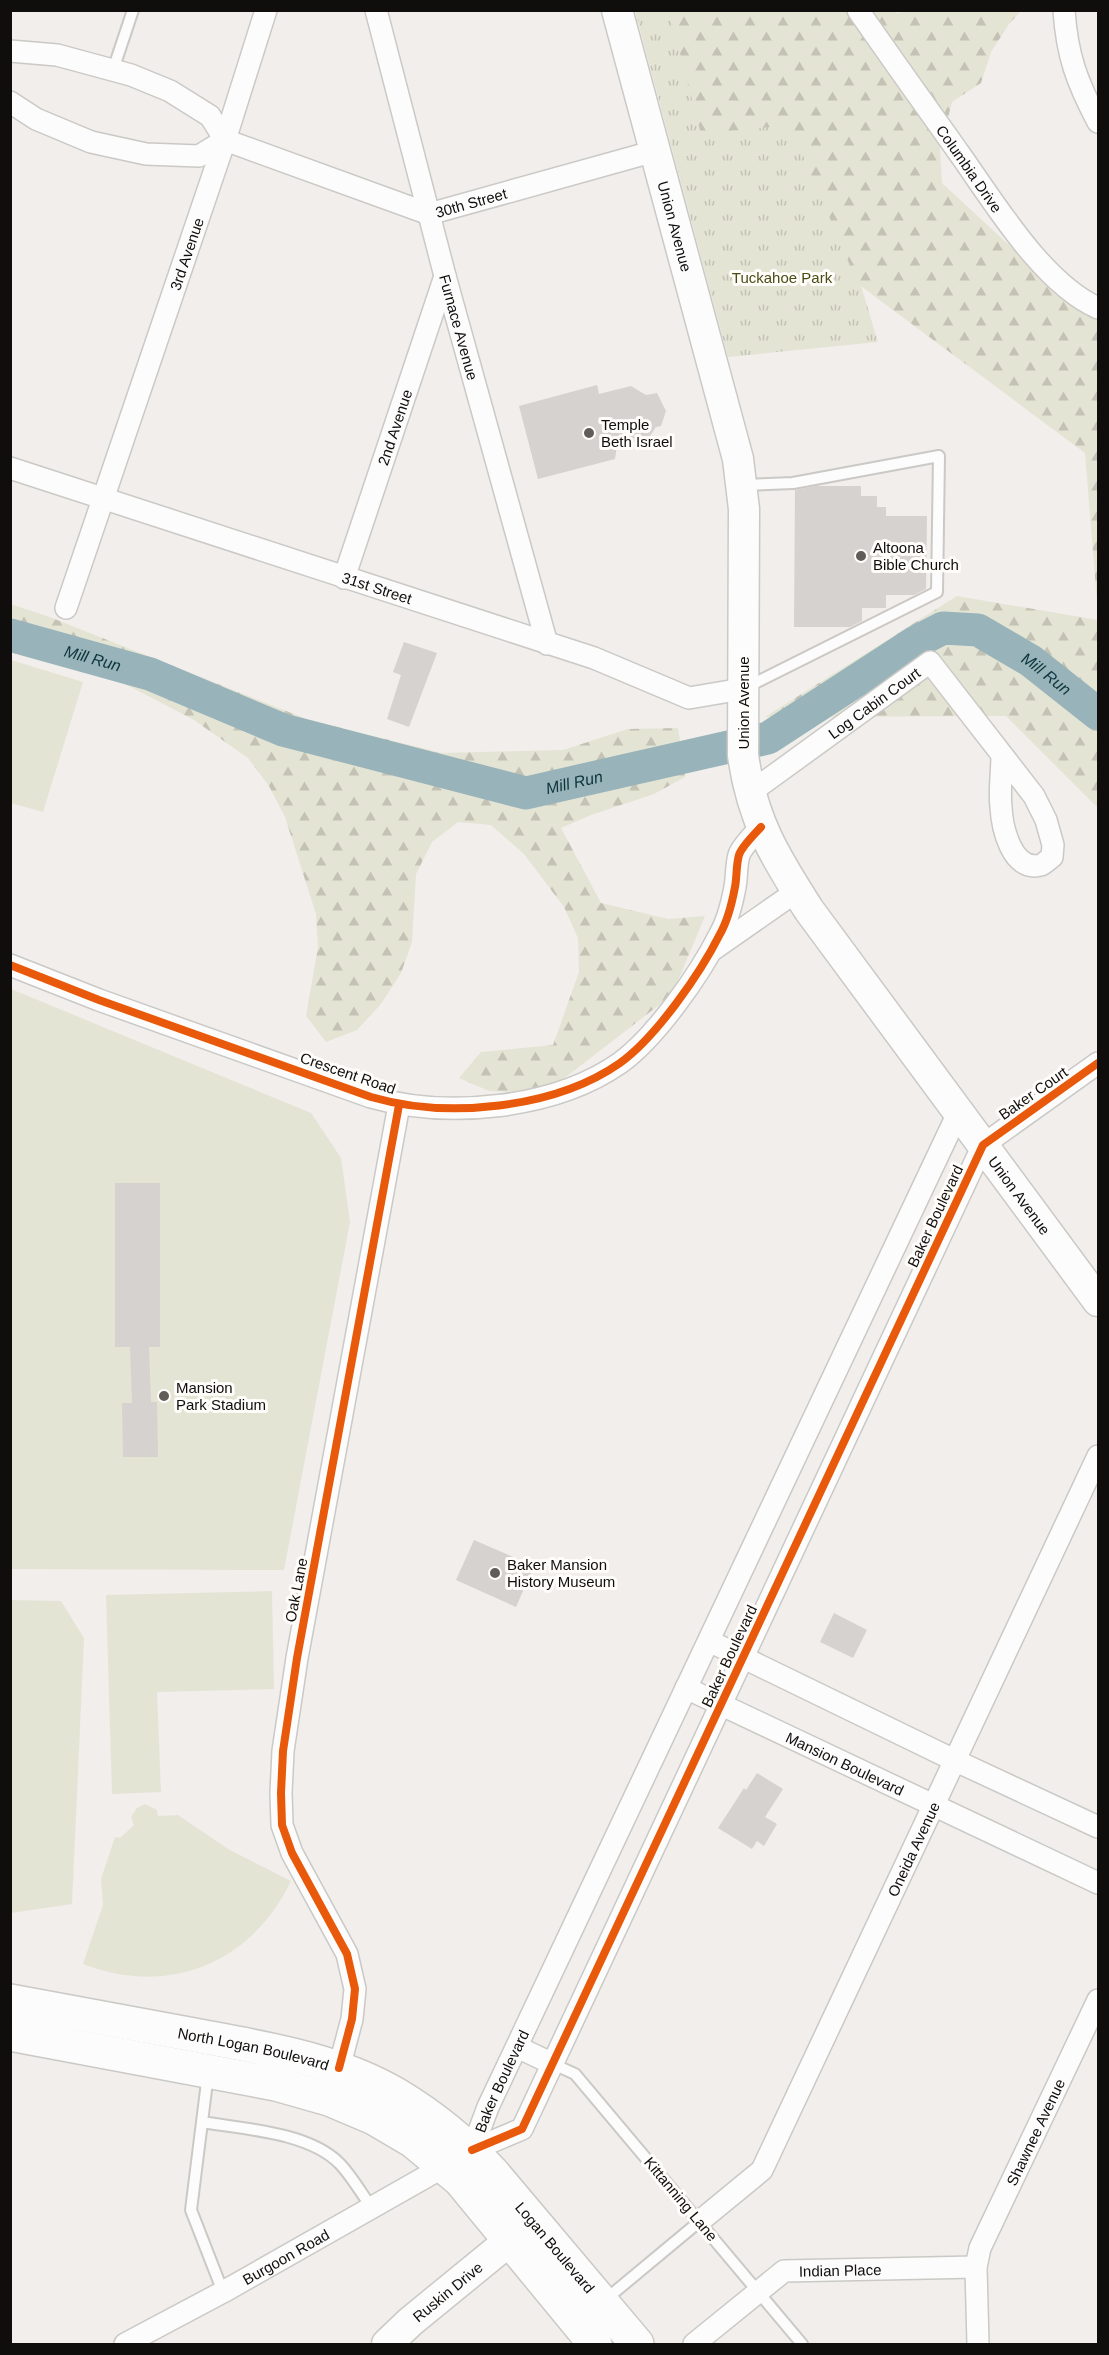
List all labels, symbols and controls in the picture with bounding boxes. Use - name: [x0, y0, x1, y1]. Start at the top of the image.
- street label: Columbia Drive: [933, 122, 1006, 216]
- street label: Union Avenue: [655, 179, 696, 273]
- street label: 30th Street: [433, 184, 509, 220]
- street label: 3rd Avenue: [166, 215, 207, 292]
- park label: Tuckahoe Park: [732, 269, 833, 286]
- street label: Furnace Avenue: [436, 272, 482, 382]
- street label: 2nd Avenue: [374, 387, 415, 467]
- place label: Temple Beth Israel: [601, 416, 673, 450]
- marker: Temple Beth Israel: [582, 426, 596, 440]
- place label: Altoona Bible Church: [873, 539, 959, 573]
- marker: Altoona Bible Church: [854, 549, 868, 563]
- street label: 31st Street: [340, 568, 415, 607]
- water label: Mill Run: [63, 642, 123, 674]
- water label: Mill Run: [1019, 649, 1075, 698]
- street label: Union Avenue: [735, 656, 752, 750]
- street label: Log Cabin Court: [825, 663, 924, 742]
- water label: Mill Run: [544, 767, 604, 797]
- street label: Crescent Road: [298, 1049, 398, 1097]
- street label: Baker Court: [995, 1063, 1071, 1123]
- street label: Union Avenue: [985, 1153, 1054, 1238]
- street label: Baker Boulevard: [904, 1162, 966, 1270]
- place label: Mansion Park Stadium: [176, 1379, 266, 1413]
- marker: Mansion Park Stadium: [157, 1389, 171, 1403]
- street label: Oak Lane: [281, 1556, 311, 1624]
- place label: Baker Mansion History Museum: [507, 1556, 615, 1590]
- marker: Baker Mansion History Museum: [488, 1566, 502, 1580]
- street label: Baker Boulevard: [698, 1602, 760, 1710]
- street label: Mansion Boulevard: [783, 1728, 907, 1798]
- street label: Oneida Avenue: [884, 1799, 943, 1899]
- street label: North Logan Boulevard: [176, 2024, 331, 2073]
- street label: Baker Boulevard: [471, 2027, 532, 2135]
- street label: Shawnee Avenue: [1003, 2076, 1068, 2188]
- street label: Kittanning Lane: [641, 2154, 721, 2244]
- street label: Logan Boulevard: [512, 2198, 598, 2296]
- street label: Burgoon Road: [239, 2225, 332, 2288]
- street label: Ruskin Drive: [409, 2258, 486, 2325]
- street label: Indian Place: [799, 2260, 882, 2279]

